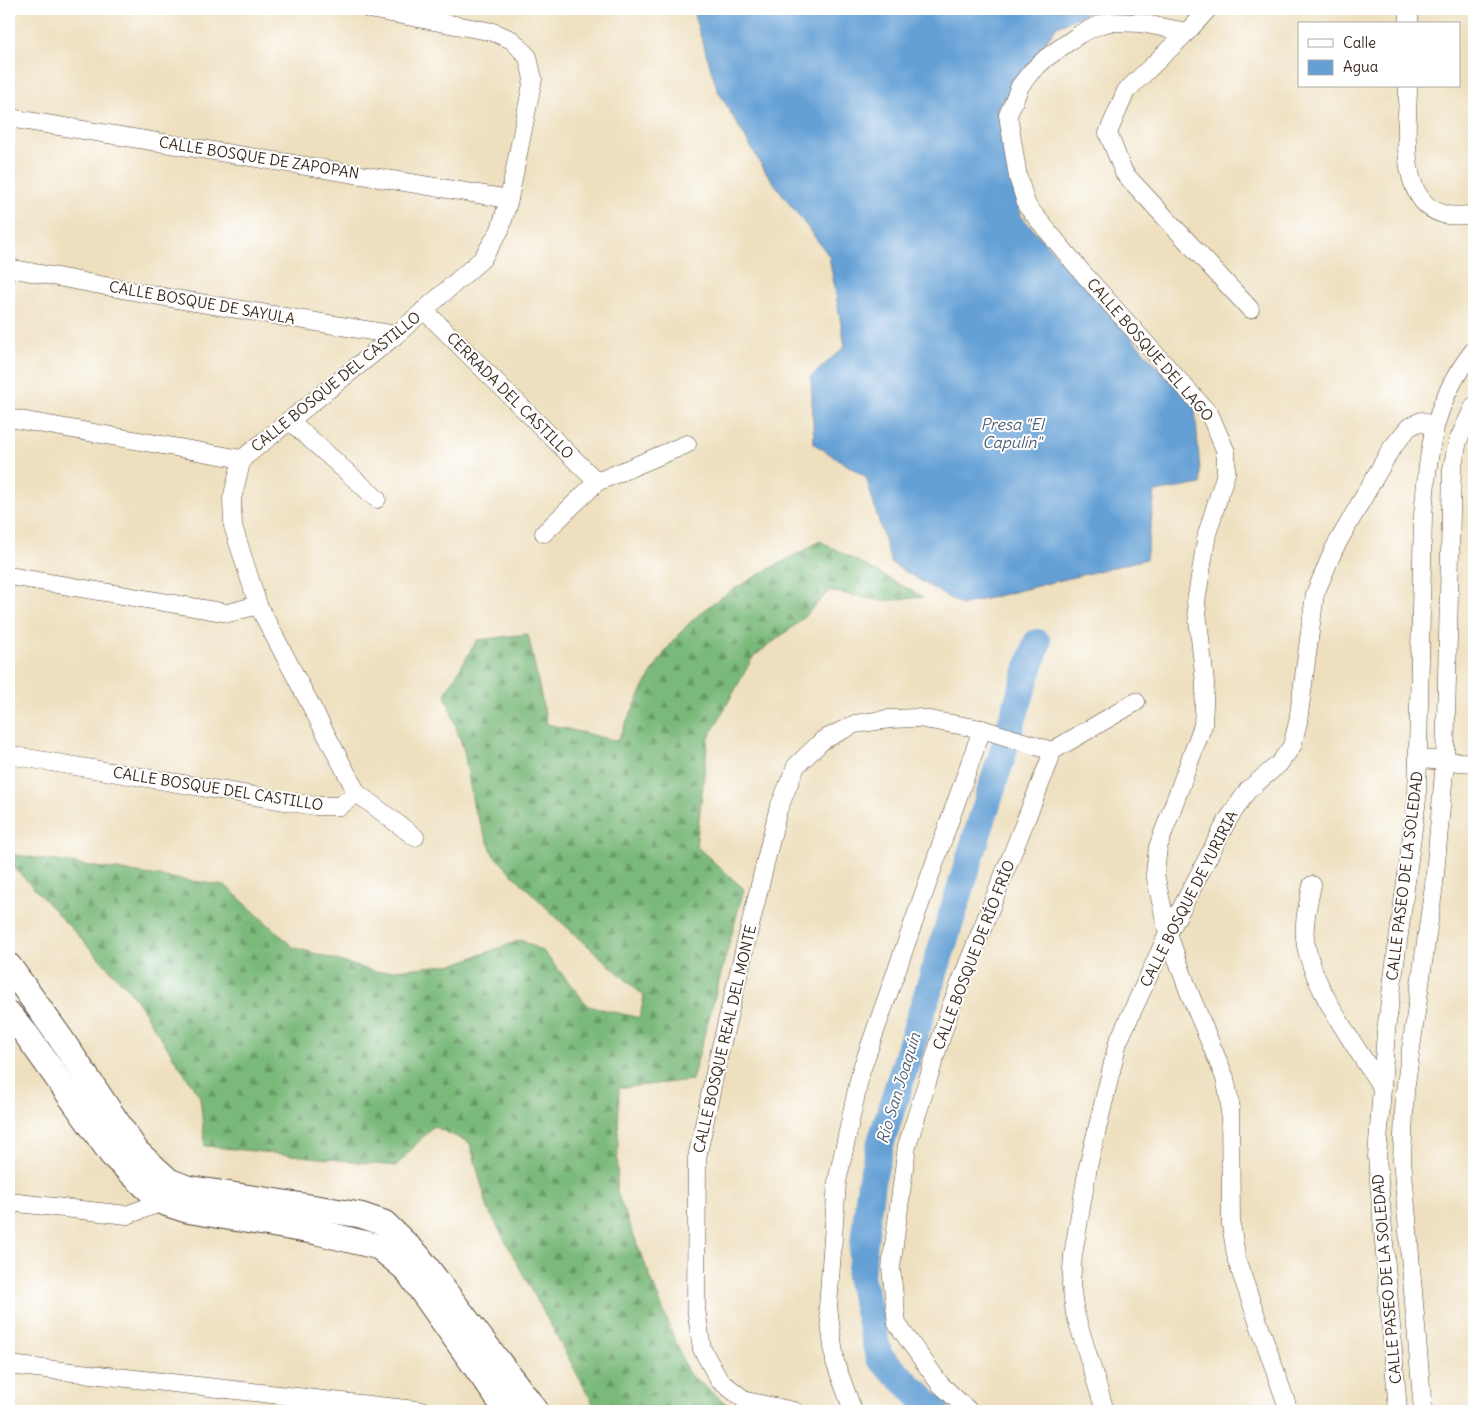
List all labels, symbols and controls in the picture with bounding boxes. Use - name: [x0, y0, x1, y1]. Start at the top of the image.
- legend: [1298, 22, 1460, 88]
- text: Calle: [1343, 33, 1376, 52]
- text: Agua: [1343, 57, 1379, 76]
- street label: CALLE BOSQUE DE ZAPOPAN: [158, 132, 360, 183]
- street label: CALLE BOSQUE DEL LAGO: [1083, 274, 1218, 425]
- street label: CALLE BOSQUE DE SAYULA: [108, 277, 297, 328]
- street label: CALLE BOSQUE DEL CASTILLO: [247, 307, 424, 456]
- street label: CERRADA DEL CASTILLO: [443, 328, 578, 463]
- water label: Presa "El Capulín": [981, 414, 1046, 452]
- street label: CALLE BOSQUE DEL CASTILLO: [112, 762, 325, 815]
- street label: CALLE PASEO DE LA SOLEDAD: [1382, 770, 1427, 982]
- street label: CALLE BOSQUE DE YURIRIA: [1136, 807, 1242, 990]
- street label: CALLE BOSQUE DE RÍO FRÍO: [928, 857, 1019, 1052]
- street label: CALLE BOSQUE REAL DEL MONTE: [689, 923, 760, 1155]
- water label: Río San Joaquín: [872, 1029, 925, 1146]
- street label: CALLE PASEO DE LA SOLEDAD: [1368, 1173, 1405, 1385]

